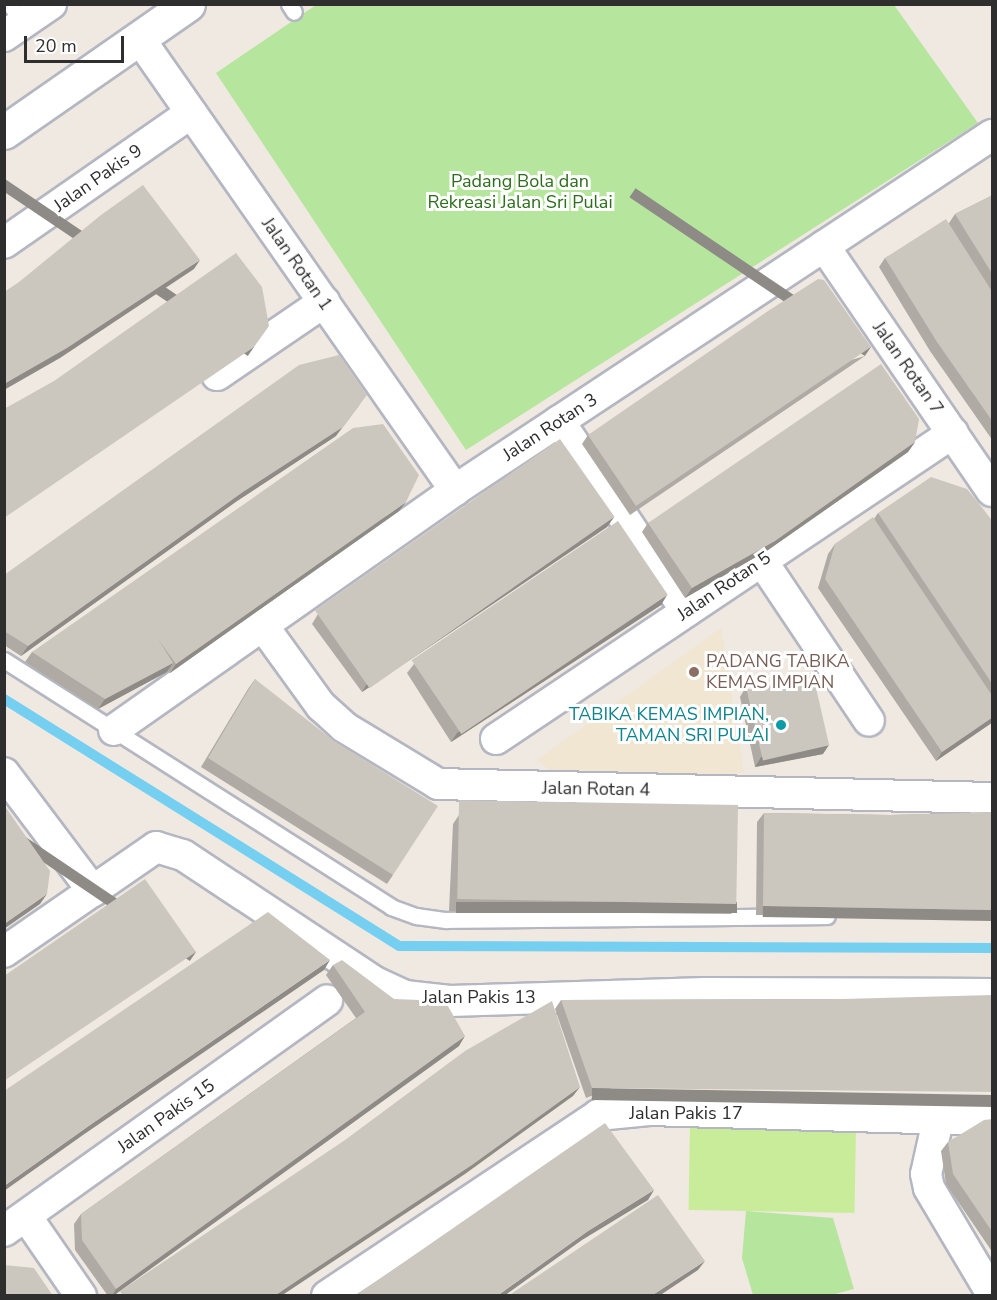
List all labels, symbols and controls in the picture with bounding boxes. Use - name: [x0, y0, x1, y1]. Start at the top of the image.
- scale bar: [27, 24, 128, 62]
- text: 20 m: [35, 34, 77, 58]
- street label: Jalan Pakis 9: [50, 140, 146, 216]
- park label: Padang Bola dan Rekreasi Jalan Sri Pulai: [427, 171, 613, 213]
- street label: Jalan Rotan 1: [257, 213, 337, 315]
- street label: Jalan Rotan 7: [868, 317, 948, 419]
- street label: Jalan Rotan 3: [499, 388, 601, 466]
- street label: Jalan Rotan 5: [673, 547, 775, 625]
- place label: PADANG TABIKA KEMAS IMPIAN: [706, 651, 850, 694]
- marker: PADANG TABIKA KEMAS IMPIAN: [687, 665, 701, 679]
- place label: TABIKA KEMAS IMPIAN, TAMAN SRI PULAI: [569, 704, 769, 746]
- marker: TABIKA KEMAS IMPIAN, TAMAN SRI PULAI: [774, 718, 788, 732]
- street label: Jalan Rotan 4: [542, 777, 650, 801]
- street label: Jalan Pakis 13: [422, 986, 536, 1008]
- street label: Jalan Pakis 15: [113, 1075, 219, 1157]
- street label: Jalan Pakis 17: [629, 1102, 743, 1124]

